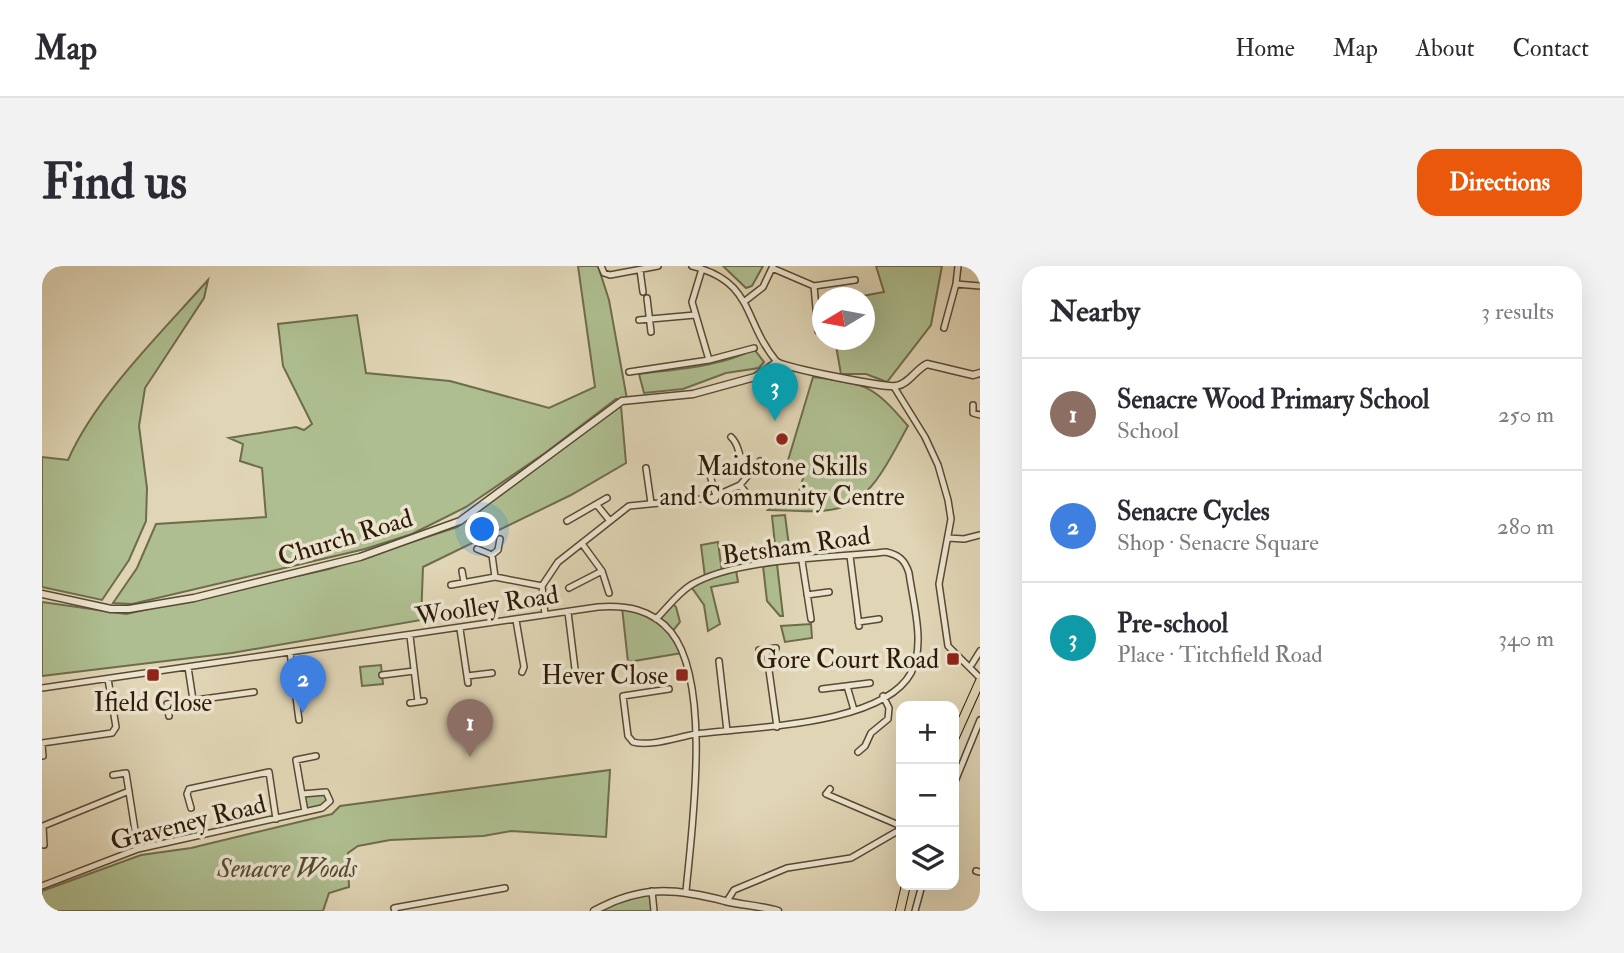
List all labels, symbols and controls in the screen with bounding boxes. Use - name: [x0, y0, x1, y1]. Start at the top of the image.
- text: Map: [35, 28, 97, 69]
- text: Home: [1235, 33, 1295, 64]
- text: Map: [1333, 33, 1378, 64]
- text: About: [1416, 33, 1475, 64]
- text: Contact: [1513, 33, 1589, 64]
- button: Directions: [1417, 149, 1582, 216]
- text: Find us: [42, 152, 187, 213]
- north arrow: [812, 287, 875, 350]
- text: Nearby: [1050, 293, 1140, 330]
- text: 3 results: [1481, 297, 1554, 326]
- pin: 3: [752, 363, 798, 421]
- text: Senacre Wood Primary School: [1117, 384, 1430, 416]
- text: 1: [1069, 400, 1077, 429]
- text: 250 m: [1498, 400, 1554, 429]
- text: School: [1117, 416, 1179, 445]
- marker: Maidstone Skills and Community Centre: [774, 431, 790, 447]
- place label: Maidstone Skills and Community Centre: [660, 451, 905, 513]
- text: Senacre Cycles: [1117, 496, 1270, 528]
- street label: Church Road: [274, 502, 417, 574]
- your location: [465, 512, 499, 546]
- text: 2: [1067, 512, 1079, 541]
- text: 280 m: [1497, 512, 1554, 541]
- street label: Betsham Road: [720, 520, 873, 572]
- text: Shop · Senacre Square: [1117, 528, 1319, 557]
- street label: Woolley Road: [412, 579, 561, 633]
- text: Pre-school: [1117, 608, 1228, 640]
- text: 3: [1069, 624, 1077, 653]
- text: 340 m: [1498, 624, 1554, 653]
- text: Place · Titchfield Road: [1117, 640, 1323, 669]
- place label: Gore Court Road: [756, 644, 939, 676]
- marker: Gore Court Road: [945, 651, 961, 667]
- pin: 2: [280, 655, 326, 713]
- place label: Hever Close: [541, 660, 668, 692]
- marker: Ifield Close: [145, 667, 161, 683]
- marker: Hever Close: [674, 667, 690, 683]
- place label: Ifield Close: [94, 687, 212, 719]
- pin: 1: [447, 699, 493, 757]
- map controls: [896, 701, 959, 890]
- button: +: [896, 701, 959, 764]
- button: −: [896, 764, 959, 827]
- street label: Graveney Road: [107, 788, 270, 858]
- button: layers: [896, 827, 959, 890]
- park label: Senacre Woods: [216, 853, 358, 885]

